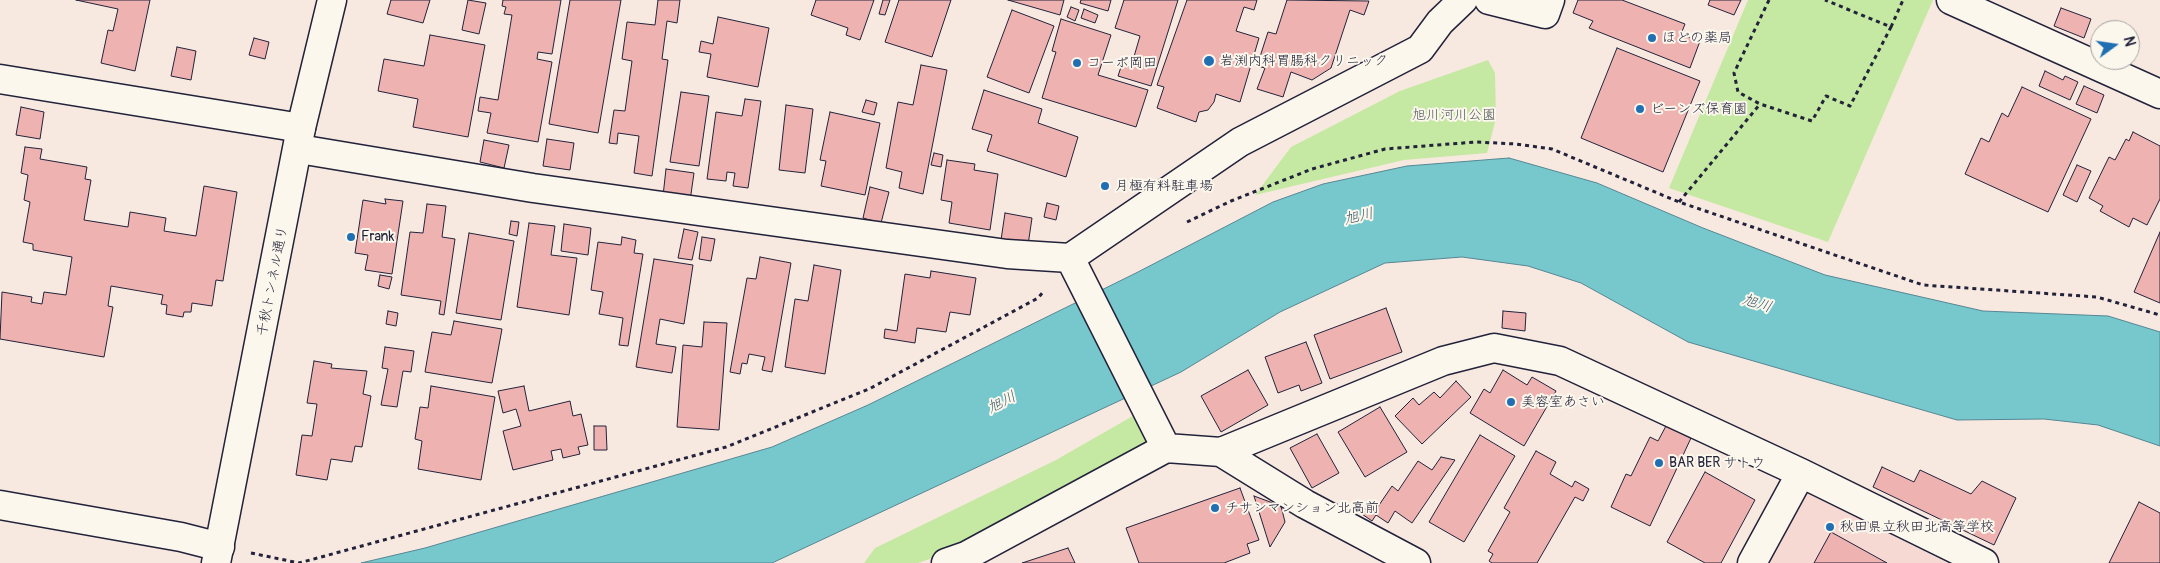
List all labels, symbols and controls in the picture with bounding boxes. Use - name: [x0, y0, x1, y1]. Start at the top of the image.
- north arrow: [2090, 20, 2140, 70]
- place label: ほどの薬局: [1662, 30, 1732, 46]
- marker: ほどの薬局: [1646, 32, 1658, 44]
- text: N: [2120, 35, 2138, 48]
- place label: 岩渕内科胃腸科クリニック: [1220, 53, 1388, 69]
- marker: 岩渕内科胃腸科クリニック: [1202, 54, 1216, 68]
- place label: コーポ岡田: [1087, 55, 1157, 71]
- marker: コーポ岡田: [1071, 57, 1083, 69]
- place label: ビーンズ保育園: [1650, 101, 1747, 117]
- marker: ビーンズ保育園: [1634, 103, 1646, 115]
- park label: 旭川河川公園: [1412, 107, 1496, 123]
- place label: 月極有料駐車場: [1115, 178, 1213, 194]
- marker: 月極有料駐車場: [1099, 180, 1111, 192]
- water label: 旭川: [1342, 205, 1376, 229]
- street label: 千秋トンネル通り: [254, 224, 292, 338]
- place label: Frank: [361, 229, 394, 245]
- marker: Frank: [345, 231, 357, 243]
- water label: 旭川: [1740, 291, 1774, 317]
- water label: 旭川: [985, 388, 1019, 418]
- place label: 美容室あさい: [1521, 394, 1605, 410]
- marker: 美容室あさい: [1505, 396, 1517, 408]
- place label: BAR BER サトウ: [1669, 455, 1766, 471]
- marker: BAR BER サトウ: [1653, 457, 1665, 469]
- place label: チサンマンション北高前: [1225, 500, 1379, 516]
- marker: チサンマンション北高前: [1209, 502, 1221, 514]
- place label: 秋田県立秋田北高等学校: [1840, 519, 1994, 535]
- marker: 秋田県立秋田北高等学校: [1824, 521, 1836, 533]

